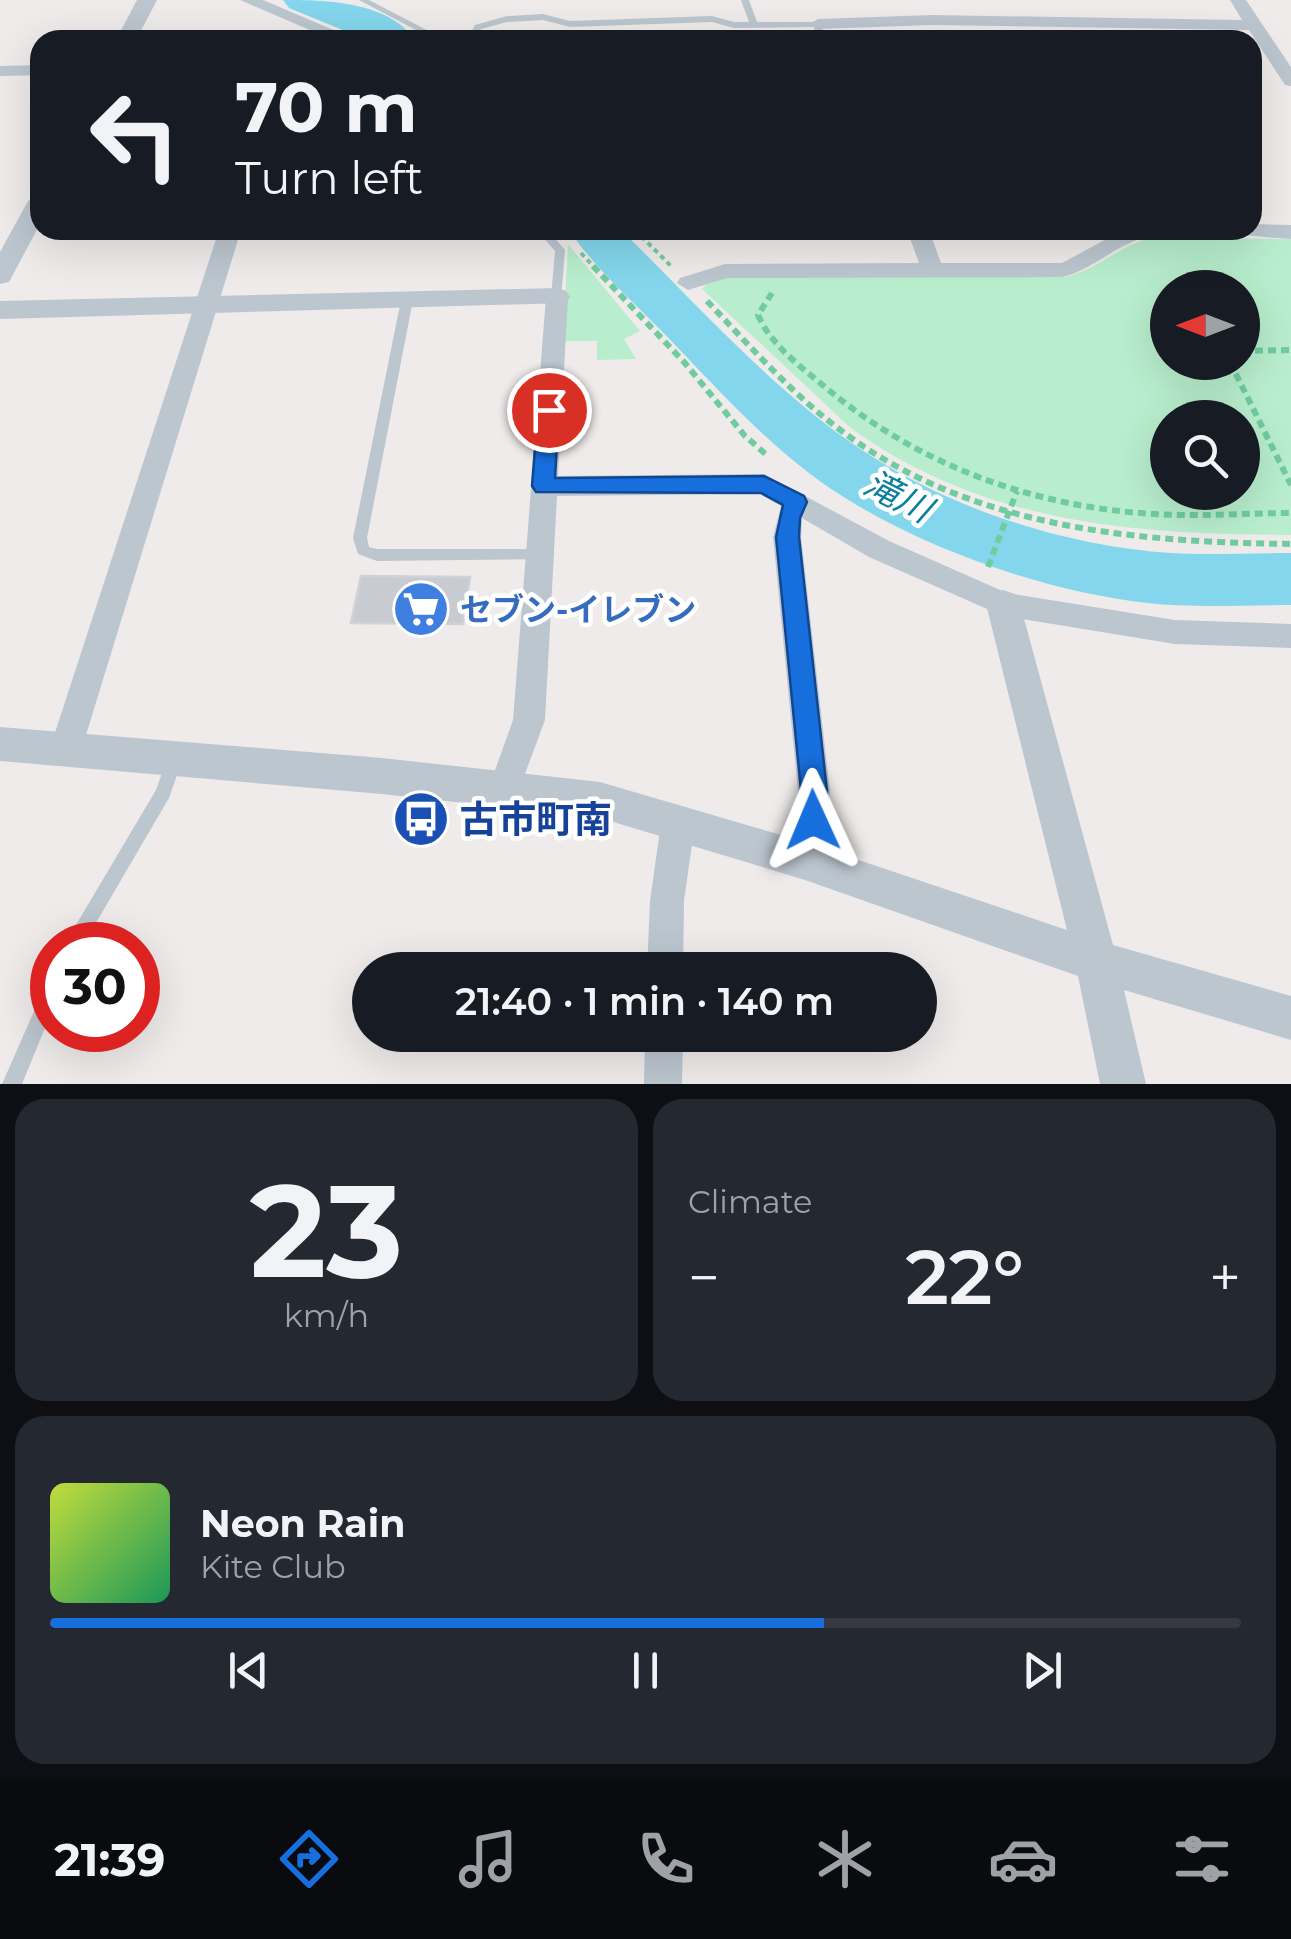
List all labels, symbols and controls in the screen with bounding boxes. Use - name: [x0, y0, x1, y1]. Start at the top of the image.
- text: 70 m: [235, 64, 418, 150]
- icon: left: [70, 70, 200, 200]
- text: Turn left: [235, 150, 423, 205]
- north arrow: [1150, 270, 1260, 380]
- map controls: [1150, 270, 1260, 510]
- pin: [507, 368, 592, 453]
- icon: arrive: [522, 383, 577, 438]
- button: search: [1150, 400, 1260, 510]
- water label: 滝川: [857, 461, 943, 533]
- supermarket icon: セブン-イレブン: [391, 579, 451, 639]
- place label: セブン-イレブン: [460, 590, 696, 629]
- position arrow: [761, 768, 865, 872]
- bus stop icon: 古市町南: [391, 789, 451, 849]
- place label: 古市町南: [460, 796, 612, 843]
- speed limit sign: 30: [30, 922, 160, 1052]
- text: 21:40 · 1 min · 140 m: [455, 978, 834, 1025]
- text: 23: [250, 1151, 403, 1310]
- text: Climate: [688, 1182, 812, 1221]
- text: 22°: [905, 1231, 1024, 1323]
- text: −: [688, 1244, 720, 1311]
- text: +: [1209, 1244, 1241, 1311]
- text: km/h: [284, 1296, 369, 1335]
- text: Neon Rain: [200, 1500, 405, 1547]
- text: Kite Club: [200, 1547, 346, 1586]
- icon: previous: [221, 1643, 276, 1698]
- icon: pause: [618, 1643, 673, 1698]
- icon: next: [1015, 1643, 1070, 1698]
- icon: directions: [274, 1824, 344, 1894]
- icon: music: [453, 1824, 523, 1894]
- icon: phone: [631, 1824, 701, 1894]
- icon: climate: [810, 1824, 880, 1894]
- icon: car: [988, 1824, 1058, 1894]
- icon: filters: [1167, 1824, 1237, 1894]
- text: 21:39: [54, 1832, 166, 1887]

